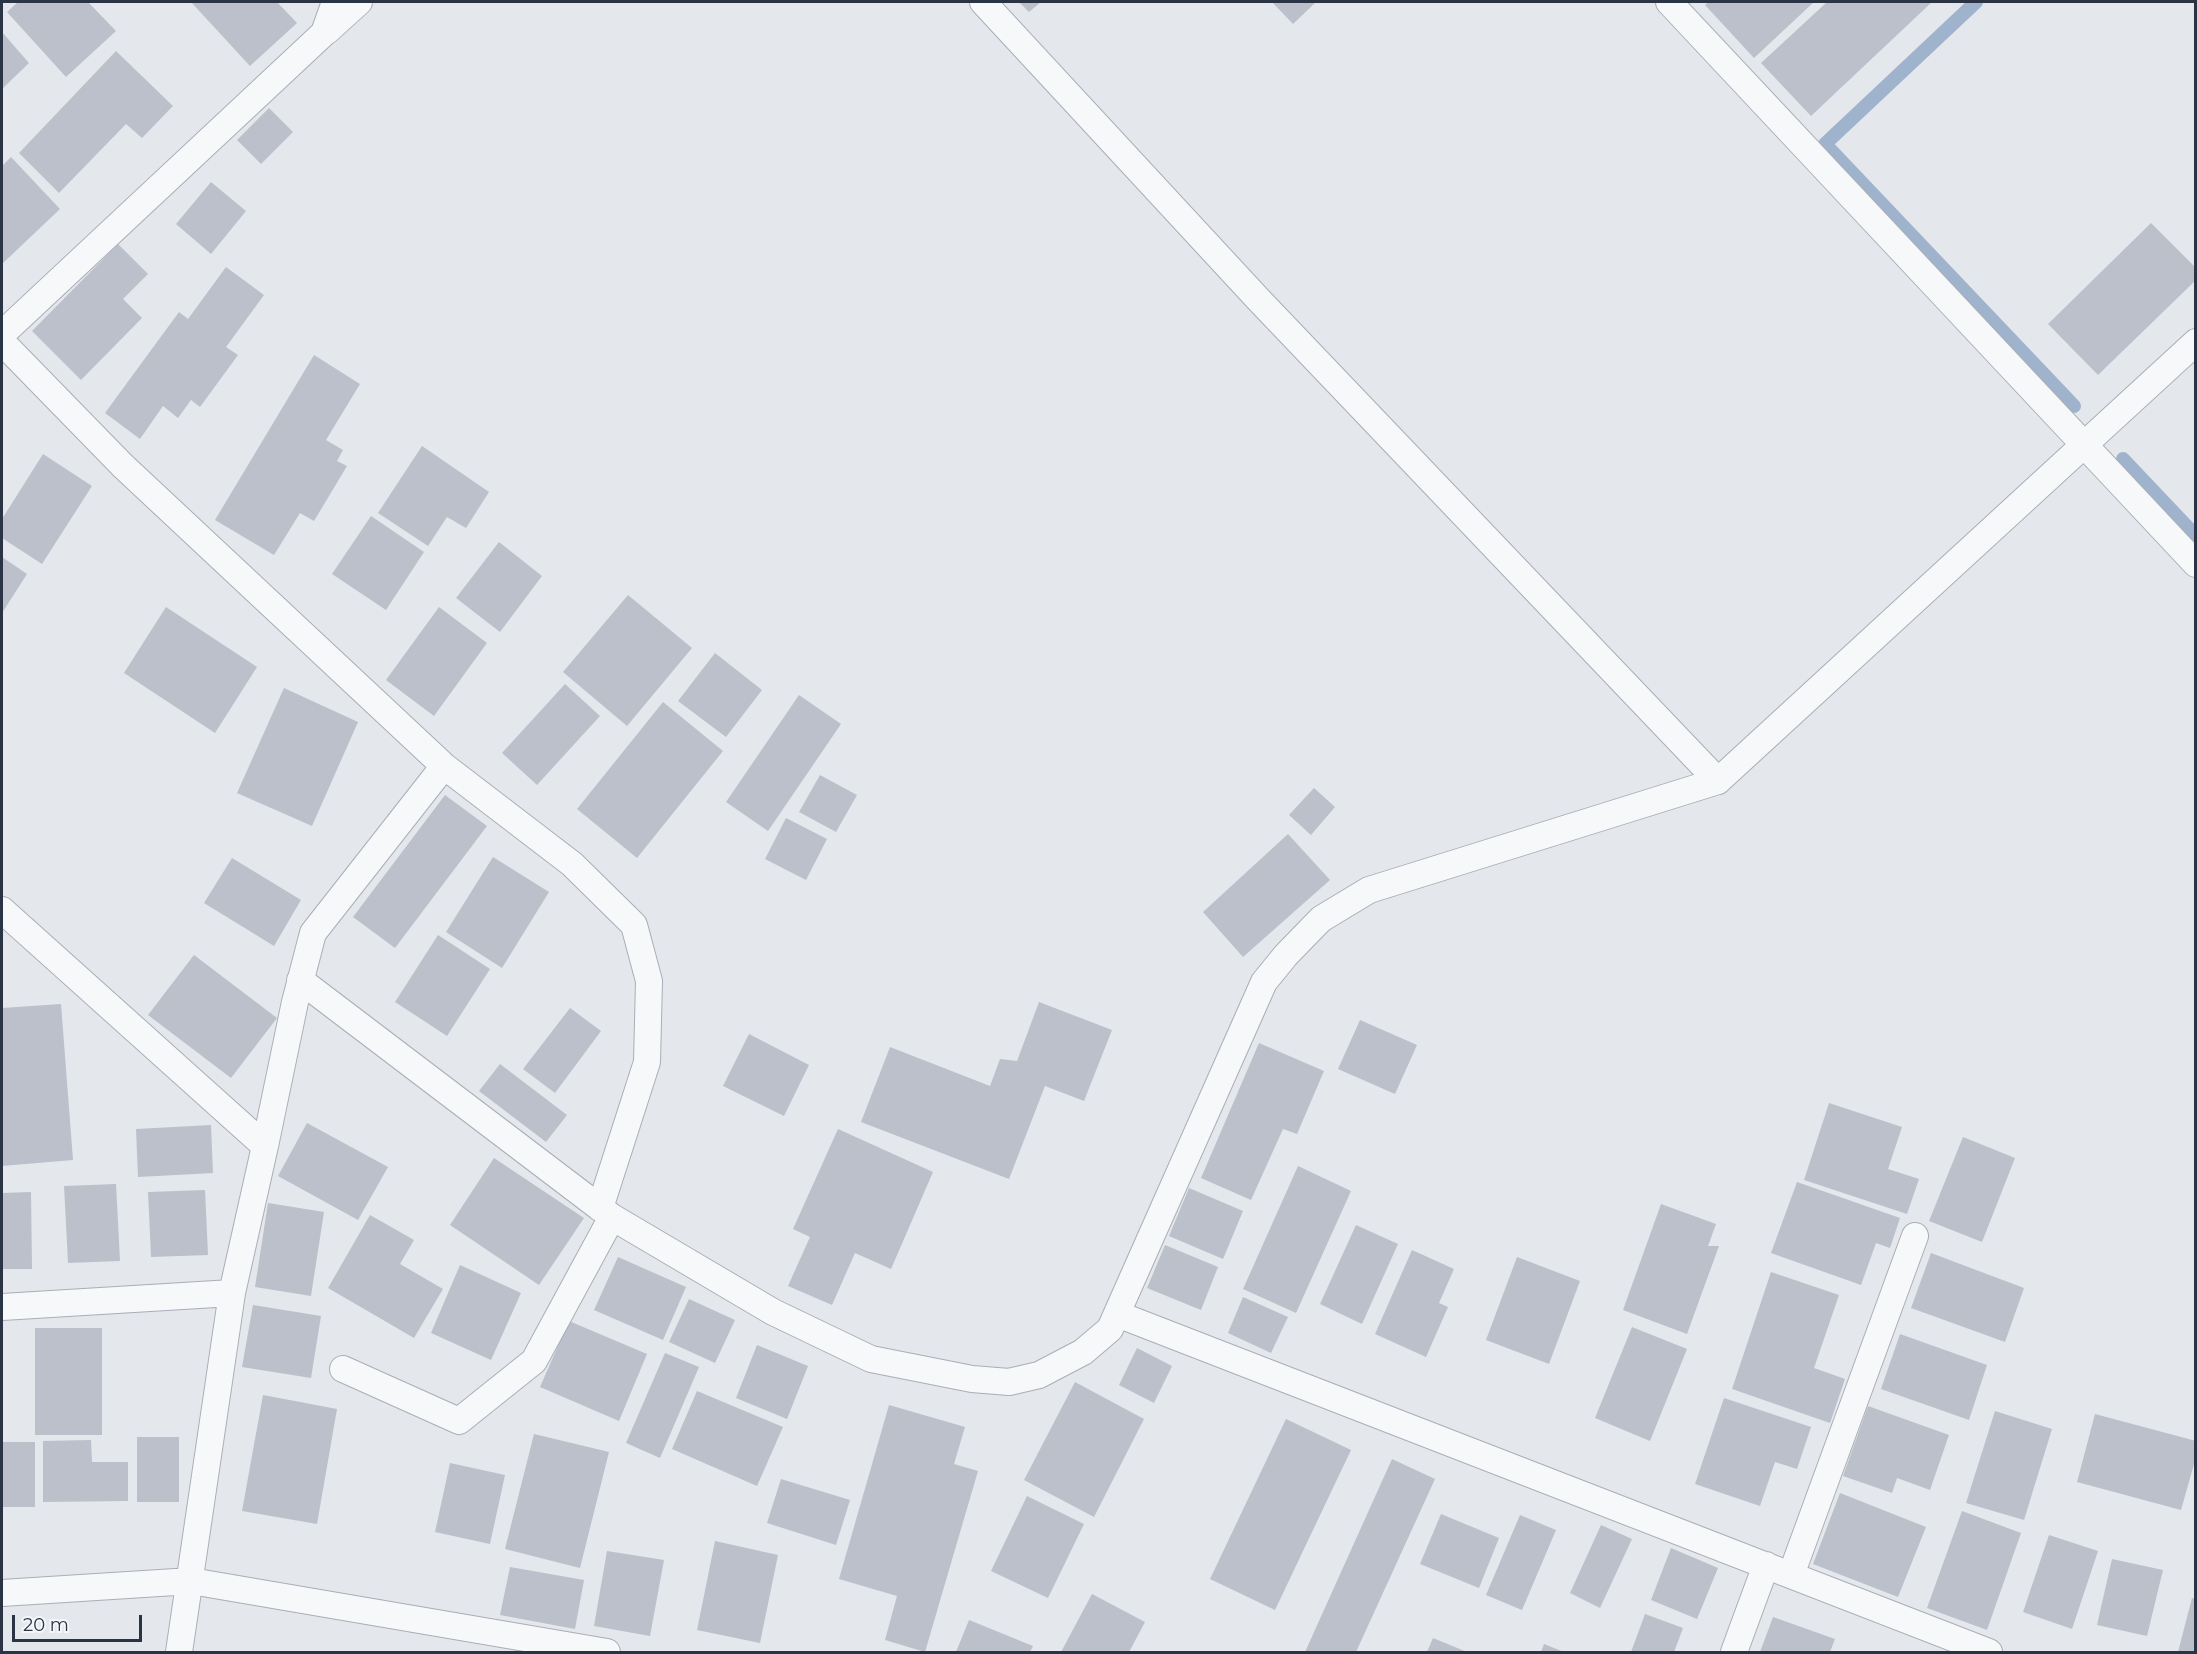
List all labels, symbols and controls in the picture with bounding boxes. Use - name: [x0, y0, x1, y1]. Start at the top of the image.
- scale bar: [15, 1603, 146, 1641]
- text: 20 m: [23, 1614, 69, 1636]

